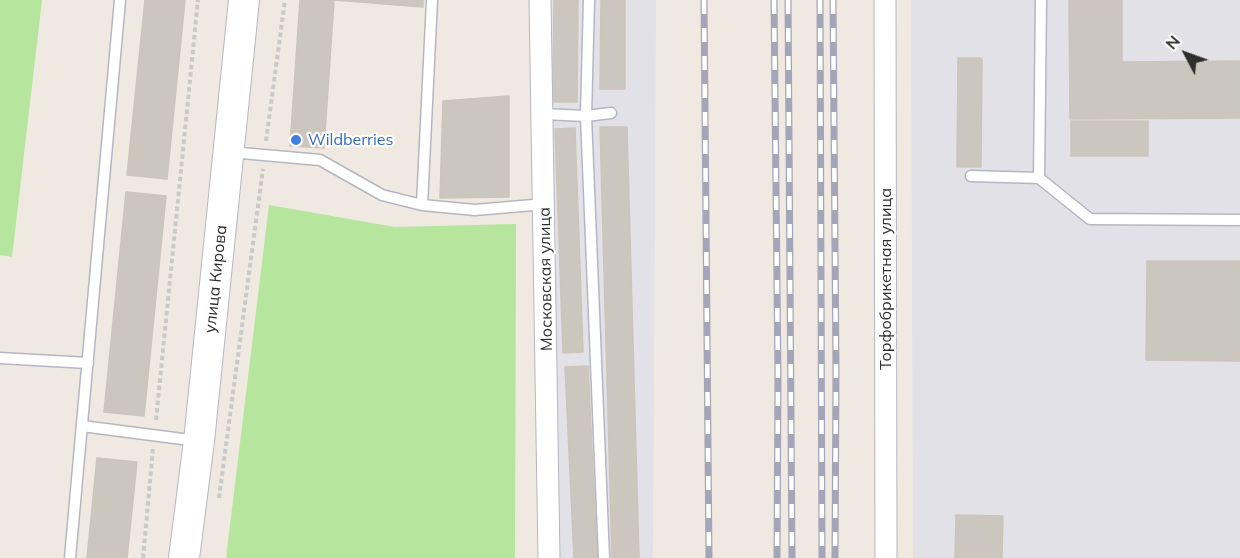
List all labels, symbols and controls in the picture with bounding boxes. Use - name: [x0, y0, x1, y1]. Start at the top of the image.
- north arrow: [1156, 24, 1216, 84]
- text: N: [1161, 31, 1184, 53]
- place label: Wildberries: [308, 130, 393, 150]
- marker: Wildberries: [289, 133, 303, 147]
- street label: Торфобрикетная улица: [876, 188, 896, 370]
- street label: Московская улица: [535, 207, 557, 351]
- street label: улица Кирова: [201, 224, 231, 334]

